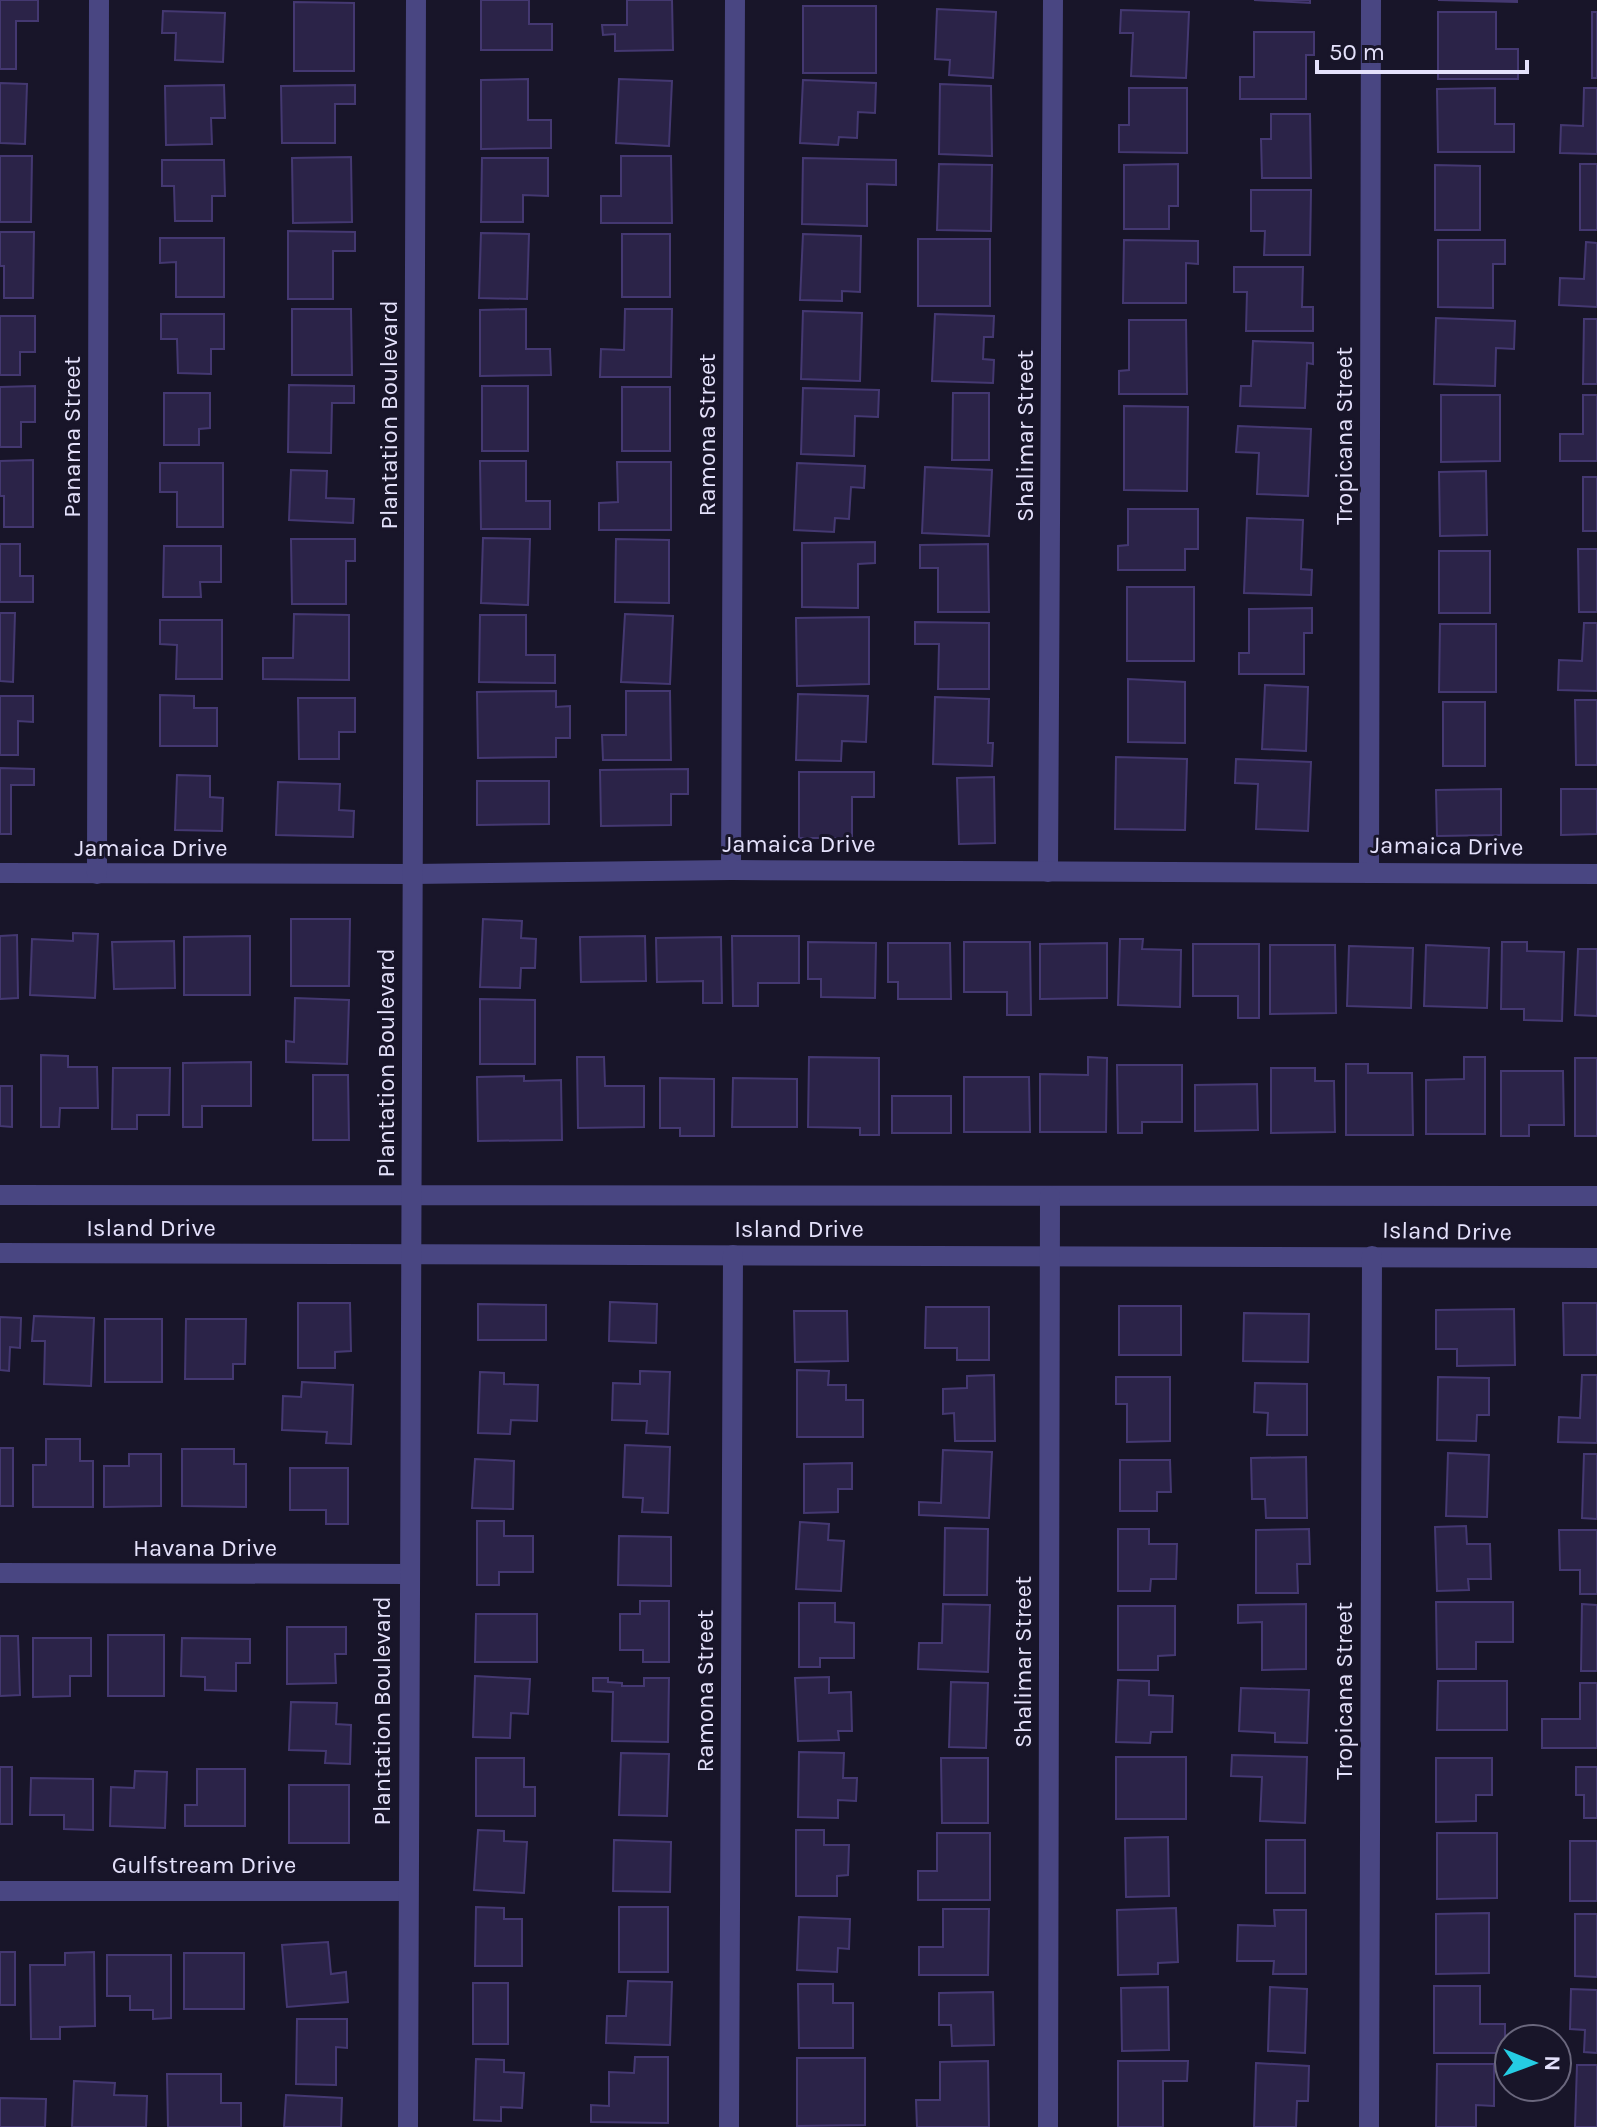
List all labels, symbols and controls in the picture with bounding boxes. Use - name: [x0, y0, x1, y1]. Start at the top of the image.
- scale bar: [1317, 24, 1527, 74]
- text: 50 m: [1329, 38, 1385, 66]
- street label: Plantation Boulevard: [375, 300, 403, 530]
- street label: Tropicana Street: [1330, 347, 1358, 525]
- street label: Shalimar Street: [1011, 350, 1039, 522]
- street label: Ramona Street: [693, 354, 721, 516]
- street label: Panama Street: [58, 356, 86, 518]
- street label: Jamaica Drive: [722, 830, 876, 858]
- street label: Jamaica Drive: [1370, 831, 1524, 861]
- street label: Jamaica Drive: [74, 834, 228, 862]
- street label: Plantation Boulevard: [372, 948, 400, 1178]
- street label: Island Drive: [86, 1214, 216, 1242]
- street label: Island Drive: [734, 1215, 864, 1243]
- street label: Island Drive: [1382, 1216, 1512, 1246]
- street label: Havana Drive: [133, 1534, 277, 1562]
- street label: Shalimar Street: [1009, 1576, 1037, 1748]
- street label: Plantation Boulevard: [368, 1596, 396, 1826]
- street label: Tropicana Street: [1330, 1602, 1358, 1780]
- street label: Ramona Street: [691, 1610, 719, 1772]
- street label: Gulfstream Drive: [112, 1851, 296, 1879]
- north arrow: [1493, 2023, 1573, 2103]
- text: N: [1539, 2055, 1565, 2071]

